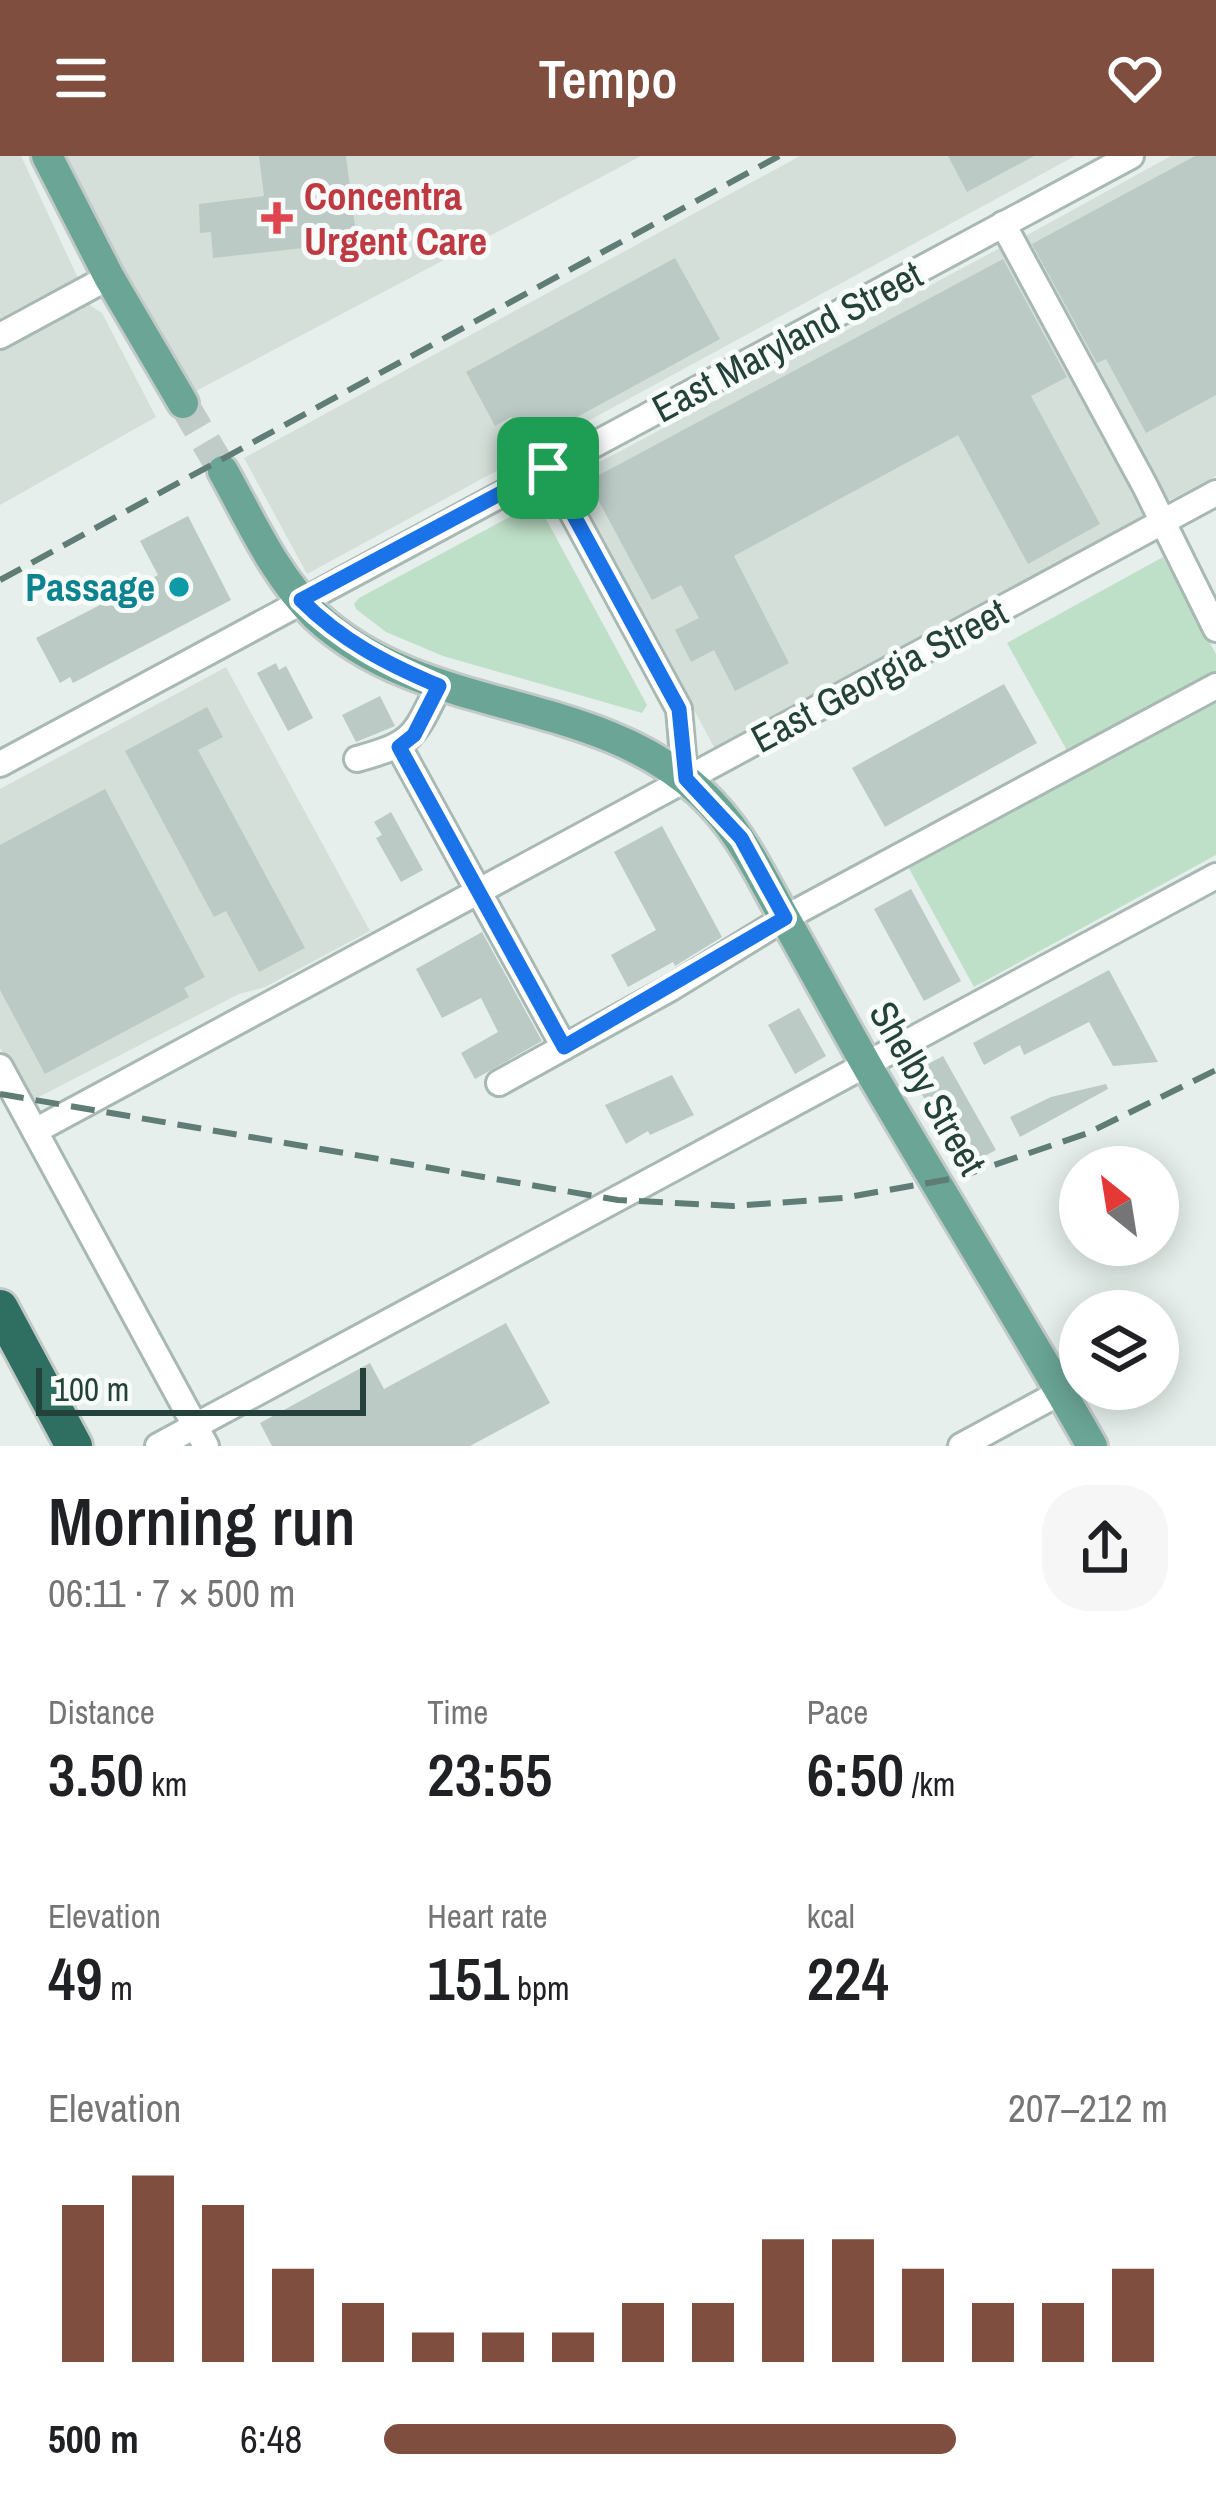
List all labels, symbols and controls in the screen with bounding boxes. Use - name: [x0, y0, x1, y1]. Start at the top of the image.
- text: Tempo: [539, 42, 677, 115]
- icon: menu: [48, 45, 114, 111]
- icon: heart: [1102, 45, 1168, 111]
- place label: Concentra Urgent Care: [304, 170, 487, 267]
- marker: Concentra Urgent Care: [261, 202, 293, 234]
- street label: East Maryland Street: [643, 248, 931, 434]
- pin: [497, 417, 599, 519]
- icon: arrive: [515, 435, 581, 501]
- place label: Passage: [25, 561, 155, 613]
- marker: Passage: [166, 574, 192, 600]
- street label: East Georgia Street: [742, 586, 1016, 764]
- street label: Shelby Street: [857, 992, 999, 1184]
- north arrow: [1059, 1146, 1179, 1266]
- map controls: [1059, 1146, 1179, 1410]
- button: layers: [1059, 1290, 1179, 1410]
- scale bar: [36, 1362, 366, 1415]
- text: 100 m: [54, 1367, 129, 1411]
- text: Morning run: [48, 1477, 356, 1566]
- button: share: [1042, 1485, 1168, 1611]
- text: 06:11 · 7 × 500 m: [48, 1567, 296, 1619]
- text: Distance: [48, 1690, 155, 1734]
- text: Time: [427, 1690, 488, 1734]
- text: Pace: [807, 1690, 868, 1734]
- text: 3.50: [48, 1734, 144, 1815]
- text: 23:55: [427, 1734, 552, 1815]
- text: 6:50: [807, 1734, 904, 1815]
- text: km: [144, 1762, 187, 1806]
- text: /km: [904, 1762, 955, 1806]
- text: Elevation: [48, 1894, 161, 1938]
- text: Heart rate: [427, 1894, 548, 1938]
- text: kcal: [807, 1894, 855, 1938]
- text: 49: [48, 1938, 103, 2019]
- text: 151: [427, 1938, 509, 2019]
- text: 224: [807, 1938, 889, 2019]
- text: m: [103, 1966, 133, 2010]
- text: bpm: [509, 1966, 570, 2010]
- text: Elevation: [48, 2082, 181, 2134]
- text: 207–212 m: [1008, 2082, 1168, 2134]
- text: 500 m: [48, 2413, 139, 2465]
- text: 6:48: [240, 2413, 302, 2465]

